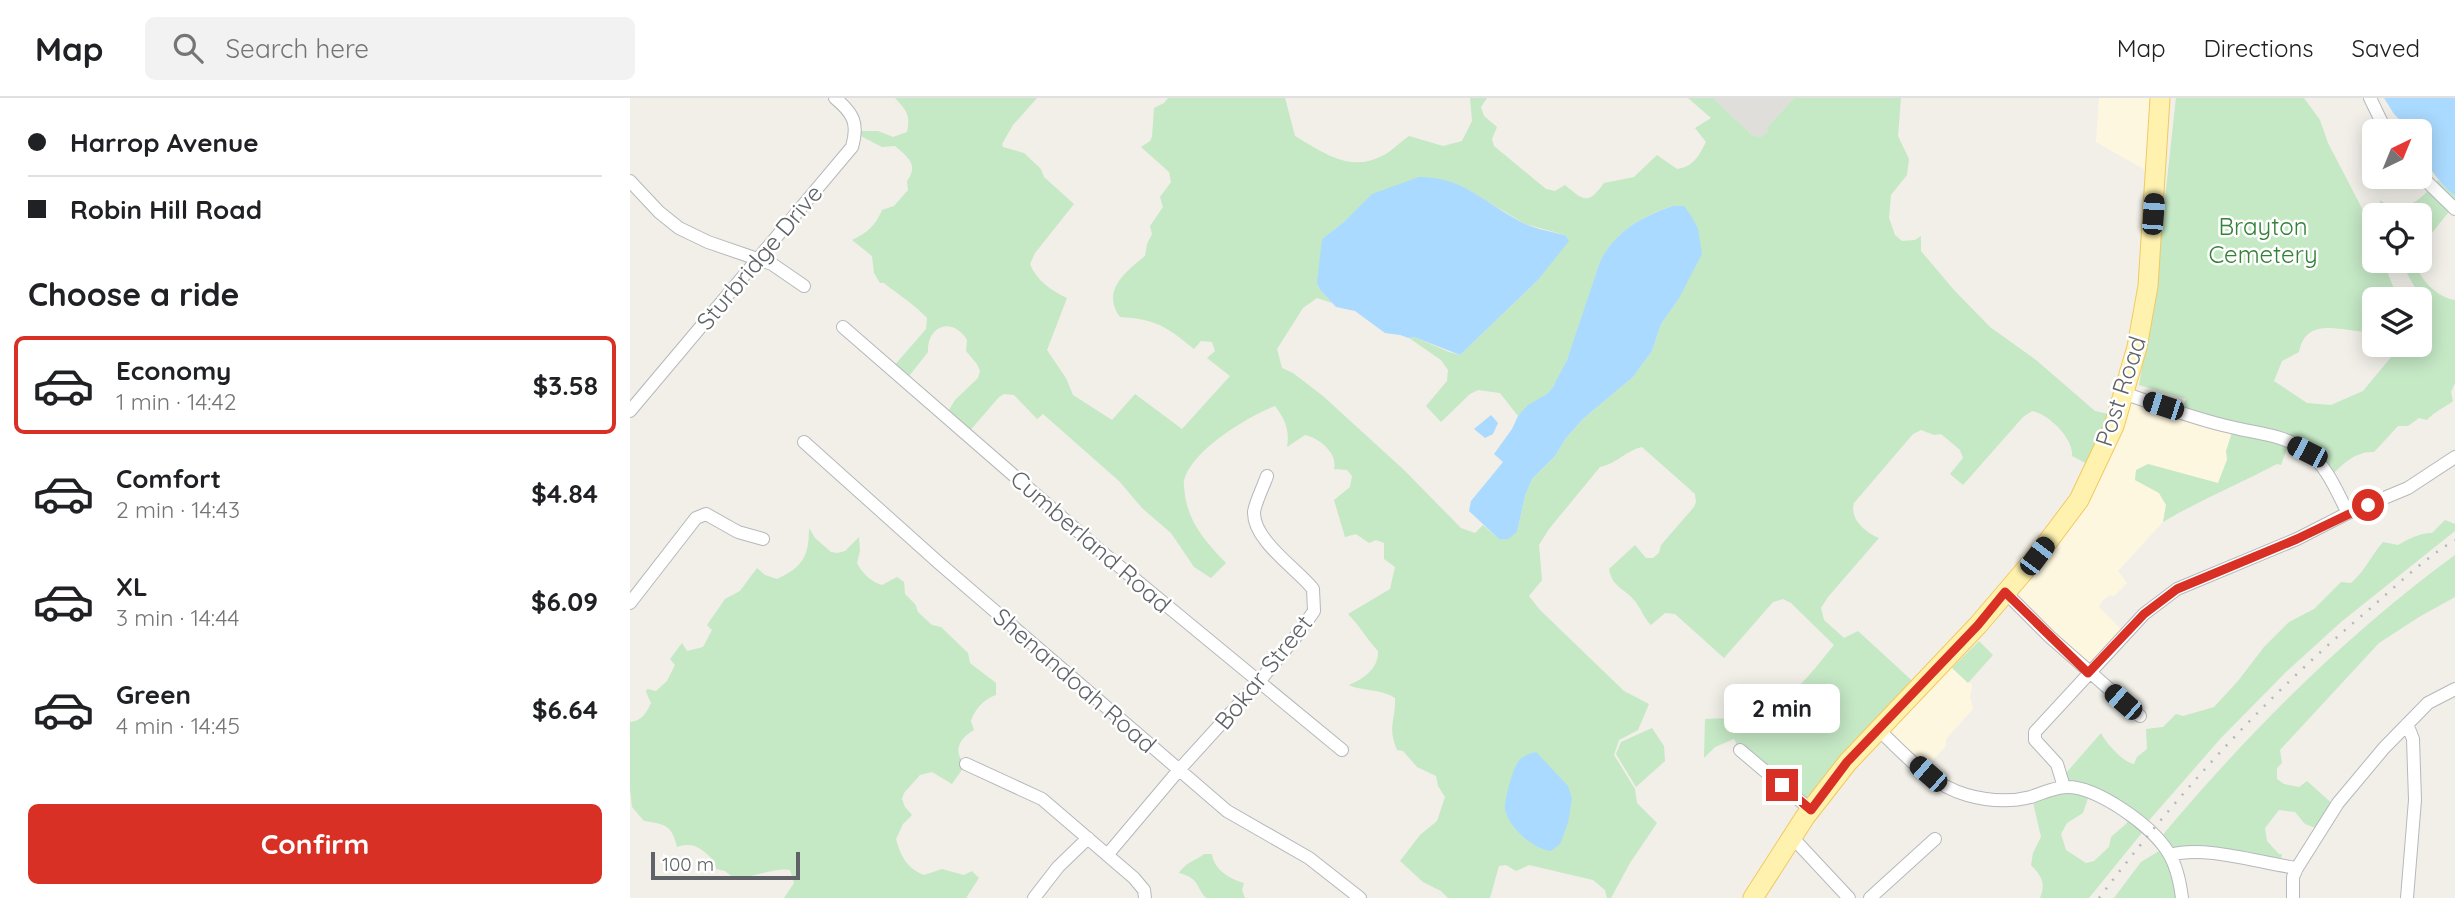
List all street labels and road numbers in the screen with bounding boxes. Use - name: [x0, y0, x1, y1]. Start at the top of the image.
- street label: Sturbridge Drive: [690, 178, 828, 336]
- street label: Post Road: [2088, 332, 2152, 450]
- street label: Cumberland Road: [1005, 463, 1177, 619]
- street label: Shenandoah Road: [987, 601, 1163, 759]
- street label: Bokar Street: [1208, 609, 1318, 735]

